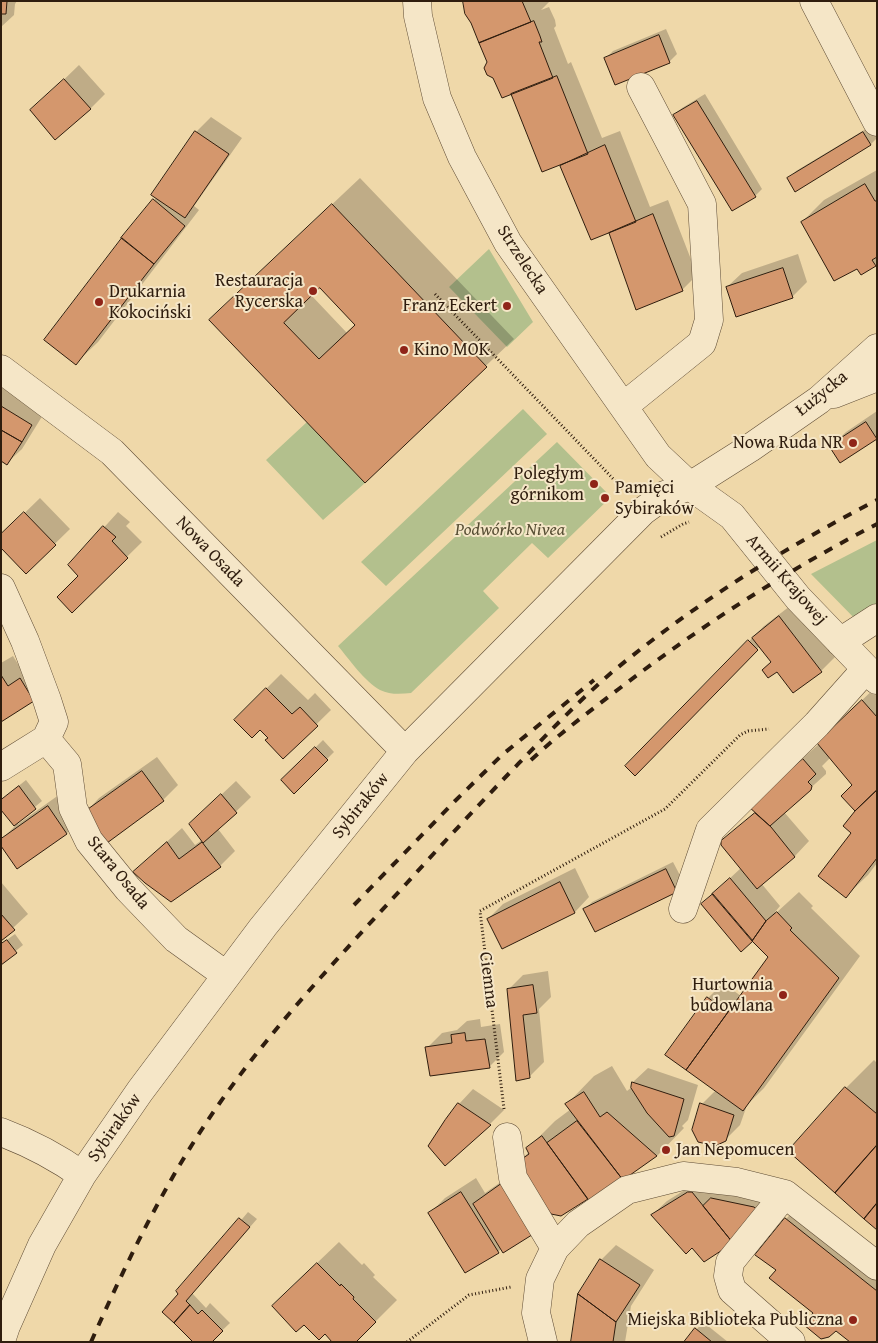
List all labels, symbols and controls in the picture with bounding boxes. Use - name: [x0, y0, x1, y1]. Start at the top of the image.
- street label: Strzelecka: [492, 222, 552, 298]
- place label: Restauracja Rycerska: [215, 270, 303, 312]
- place label: Drukarnia Kokociński: [109, 281, 191, 324]
- marker: Restauracja Rycerska: [307, 285, 319, 297]
- place label: Franz Eckert: [403, 295, 497, 317]
- marker: Drukarnia Kokociński: [93, 296, 105, 308]
- marker: Franz Eckert: [501, 300, 513, 312]
- place label: Kino MOK: [414, 339, 489, 361]
- marker: Kino MOK: [398, 344, 410, 356]
- street label: Łużycka: [792, 367, 852, 421]
- place label: Nowa Ruda NR: [733, 432, 843, 454]
- marker: Nowa Ruda NR: [847, 437, 859, 449]
- place label: Poległym górnikom: [511, 463, 584, 506]
- place label: Pamięci Sybiraków: [615, 477, 694, 520]
- marker: Poległym górnikom: [588, 478, 600, 490]
- marker: Pamięci Sybiraków: [599, 492, 611, 504]
- street label: Nowa Osada: [171, 512, 249, 592]
- park label: Podwórko Nivea: [455, 519, 565, 541]
- street label: Armii Krajowej: [741, 530, 831, 630]
- street label: Sybiraków: [328, 769, 394, 843]
- street label: Stara Osada: [82, 832, 154, 914]
- street label: Ciemna: [474, 951, 502, 1009]
- place label: Hurtownia budowlana: [690, 974, 773, 1016]
- marker: Hurtownia budowlana: [777, 989, 789, 1001]
- street label: Sybiraków: [84, 1089, 146, 1167]
- place label: Jan Nepomucen: [676, 1139, 794, 1161]
- marker: Jan Nepomucen: [660, 1144, 672, 1156]
- place label: Miejska Biblioteka Publiczna: [628, 1309, 843, 1331]
- marker: Miejska Biblioteka Publiczna: [847, 1314, 859, 1326]

